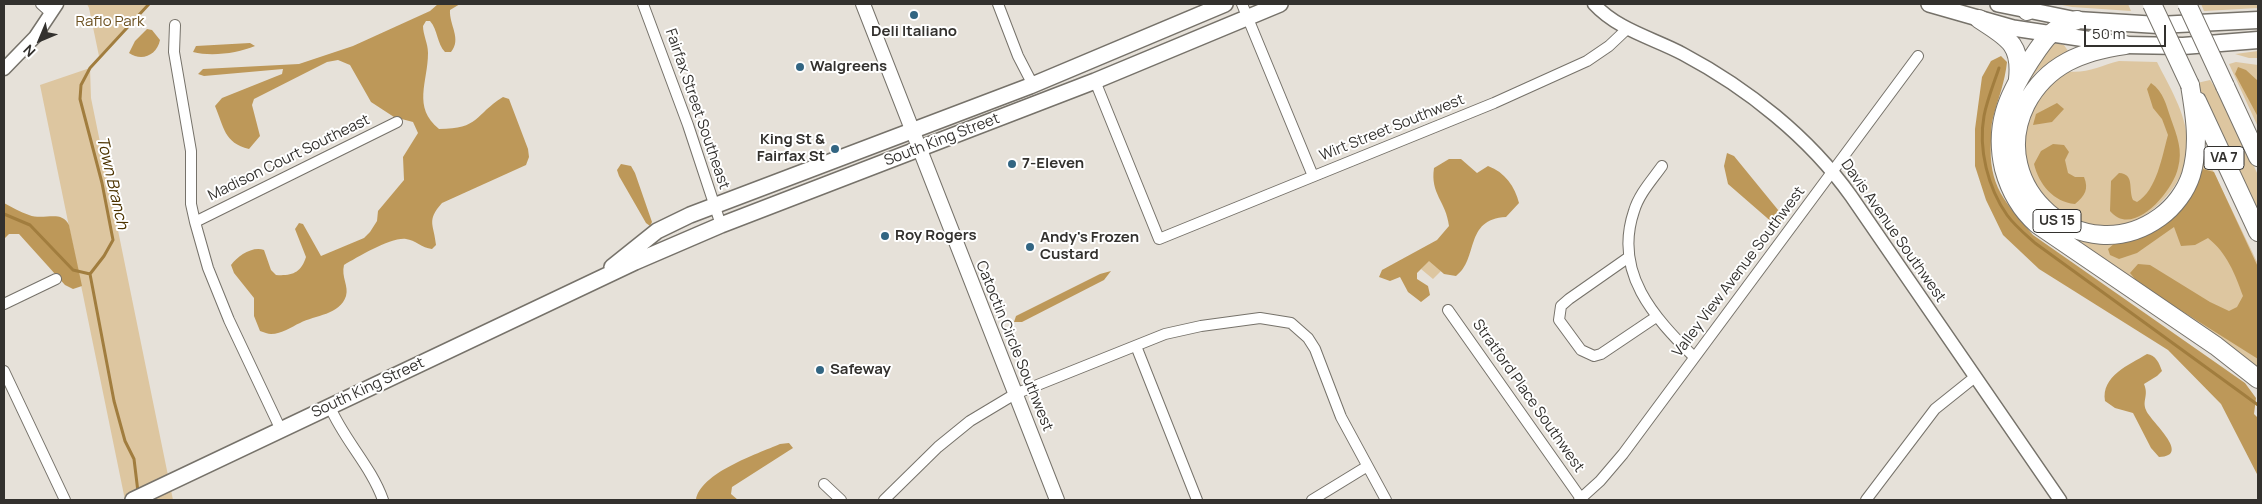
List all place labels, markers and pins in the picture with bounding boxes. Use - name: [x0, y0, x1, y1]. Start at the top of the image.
- marker: Deli Italiano: [908, 9, 920, 21]
- place label: Deli Italiano: [871, 23, 957, 41]
- place label: Walgreens: [810, 58, 887, 76]
- marker: Walgreens: [794, 61, 806, 73]
- place label: King St & Fairfax St: [757, 131, 825, 166]
- marker: King St & Fairfax St: [829, 143, 841, 155]
- place label: 7-Eleven: [1022, 155, 1084, 173]
- marker: 7-Eleven: [1006, 158, 1018, 170]
- place label: Roy Rogers: [895, 227, 977, 245]
- place label: Andy's Frozen Custard: [1040, 229, 1139, 264]
- marker: Roy Rogers: [879, 230, 891, 242]
- marker: Andy's Frozen Custard: [1024, 241, 1036, 253]
- place label: Safeway: [830, 361, 891, 379]
- marker: Safeway: [814, 364, 826, 376]

